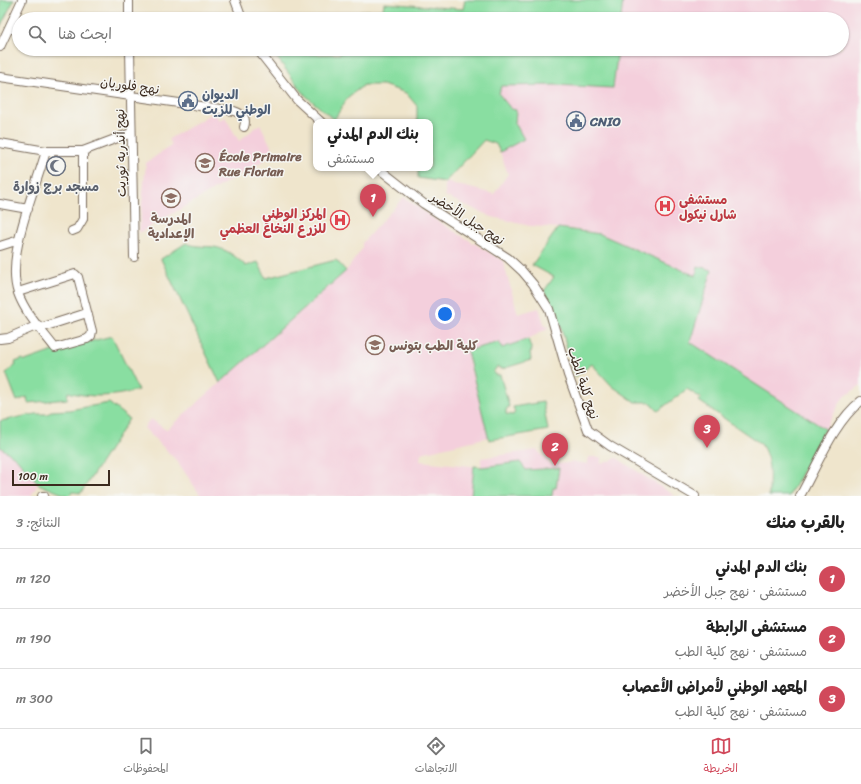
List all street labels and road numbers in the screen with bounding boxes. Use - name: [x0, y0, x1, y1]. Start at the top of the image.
- street label: نهج فلوريان: [99, 70, 161, 101]
- street label: نهج أندريه ثوريت: [108, 109, 133, 197]
- street label: نهج جبل الأخضر: [425, 185, 510, 251]
- street label: نهج كلية الطب: [561, 344, 606, 422]

